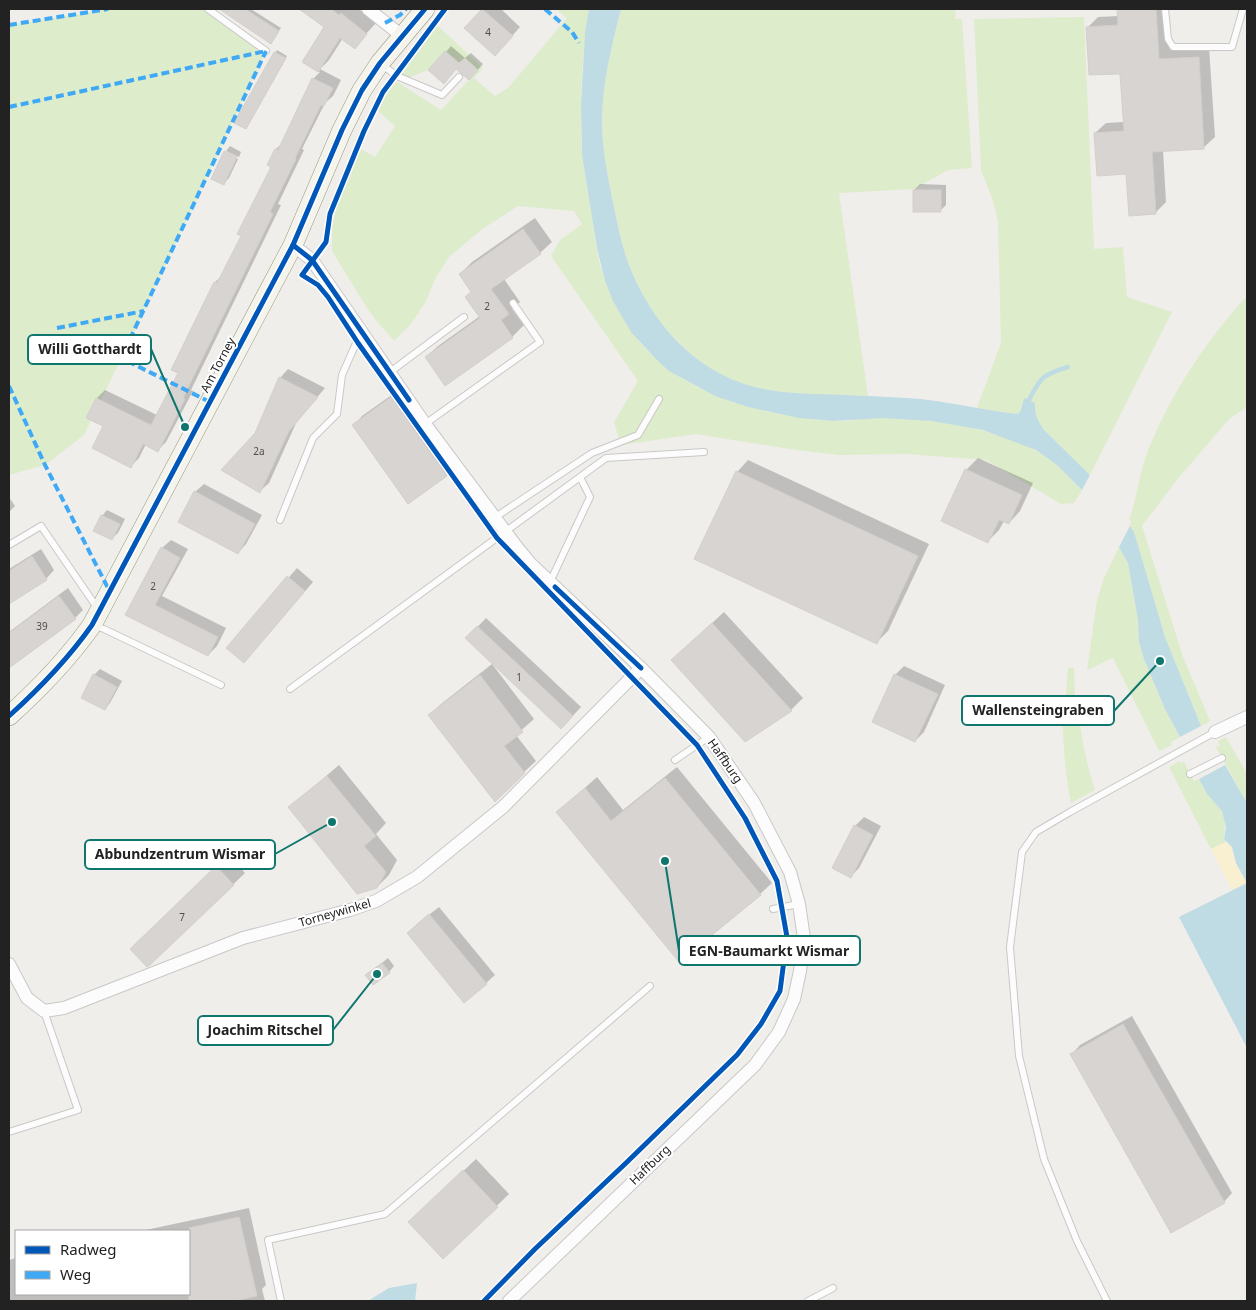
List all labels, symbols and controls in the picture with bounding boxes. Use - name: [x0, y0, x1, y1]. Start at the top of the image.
- house number: 4: [485, 25, 491, 39]
- house number: 2: [484, 299, 490, 313]
- street label: Am Torney: [196, 333, 240, 395]
- callout: Willi Gotthardt: [28, 335, 151, 364]
- text: Willi Gotthardt: [38, 339, 142, 358]
- house number: 2a: [253, 444, 265, 458]
- house number: 2: [150, 579, 156, 593]
- house number: 39: [36, 619, 48, 633]
- house number: 1: [516, 670, 522, 684]
- callout: Wallensteingraben: [962, 696, 1114, 725]
- text: Wallensteingraben: [972, 700, 1104, 719]
- street label: Haffburg: [704, 735, 747, 786]
- callout: Abbundzentrum Wismar: [85, 840, 275, 869]
- text: Abbundzentrum Wismar: [95, 844, 266, 863]
- street label: Torneywinkel: [297, 894, 373, 931]
- house number: 7: [179, 910, 185, 924]
- callout: EGN-Baumarkt Wismar: [679, 936, 860, 965]
- text: EGN-Baumarkt Wismar: [689, 941, 850, 960]
- callout: Joachim Ritschel: [198, 1016, 333, 1045]
- text: Joachim Ritschel: [206, 1020, 322, 1039]
- street label: Haffburg: [625, 1141, 674, 1188]
- legend: [15, 1230, 190, 1295]
- text: Radweg: [60, 1239, 116, 1259]
- text: Weg: [60, 1264, 91, 1284]

